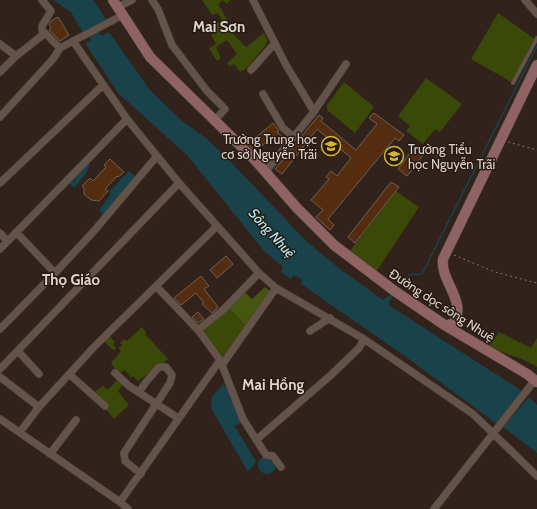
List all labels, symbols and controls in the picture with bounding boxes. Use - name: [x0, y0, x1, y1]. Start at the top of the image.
- district label: Mai Sơn: [193, 18, 245, 36]
- place label: Trường Trung học cơ sở Nguyễn Trãi: [221, 131, 317, 162]
- school or university icon: Trường Trung học cơ sở Nguyễn Trãi: [320, 135, 342, 157]
- place label: Trường Tiểu học Nguyễn Trãi: [408, 141, 495, 172]
- school or university icon: Trường Tiểu học Nguyễn Trãi: [383, 145, 405, 167]
- water label: Sông Nhuệ: [245, 204, 299, 262]
- street label: Đường dọc sông Nhuệ: [386, 265, 498, 345]
- district label: Thọ Giáo: [42, 271, 100, 289]
- district label: Mai Hồng: [242, 376, 304, 394]

